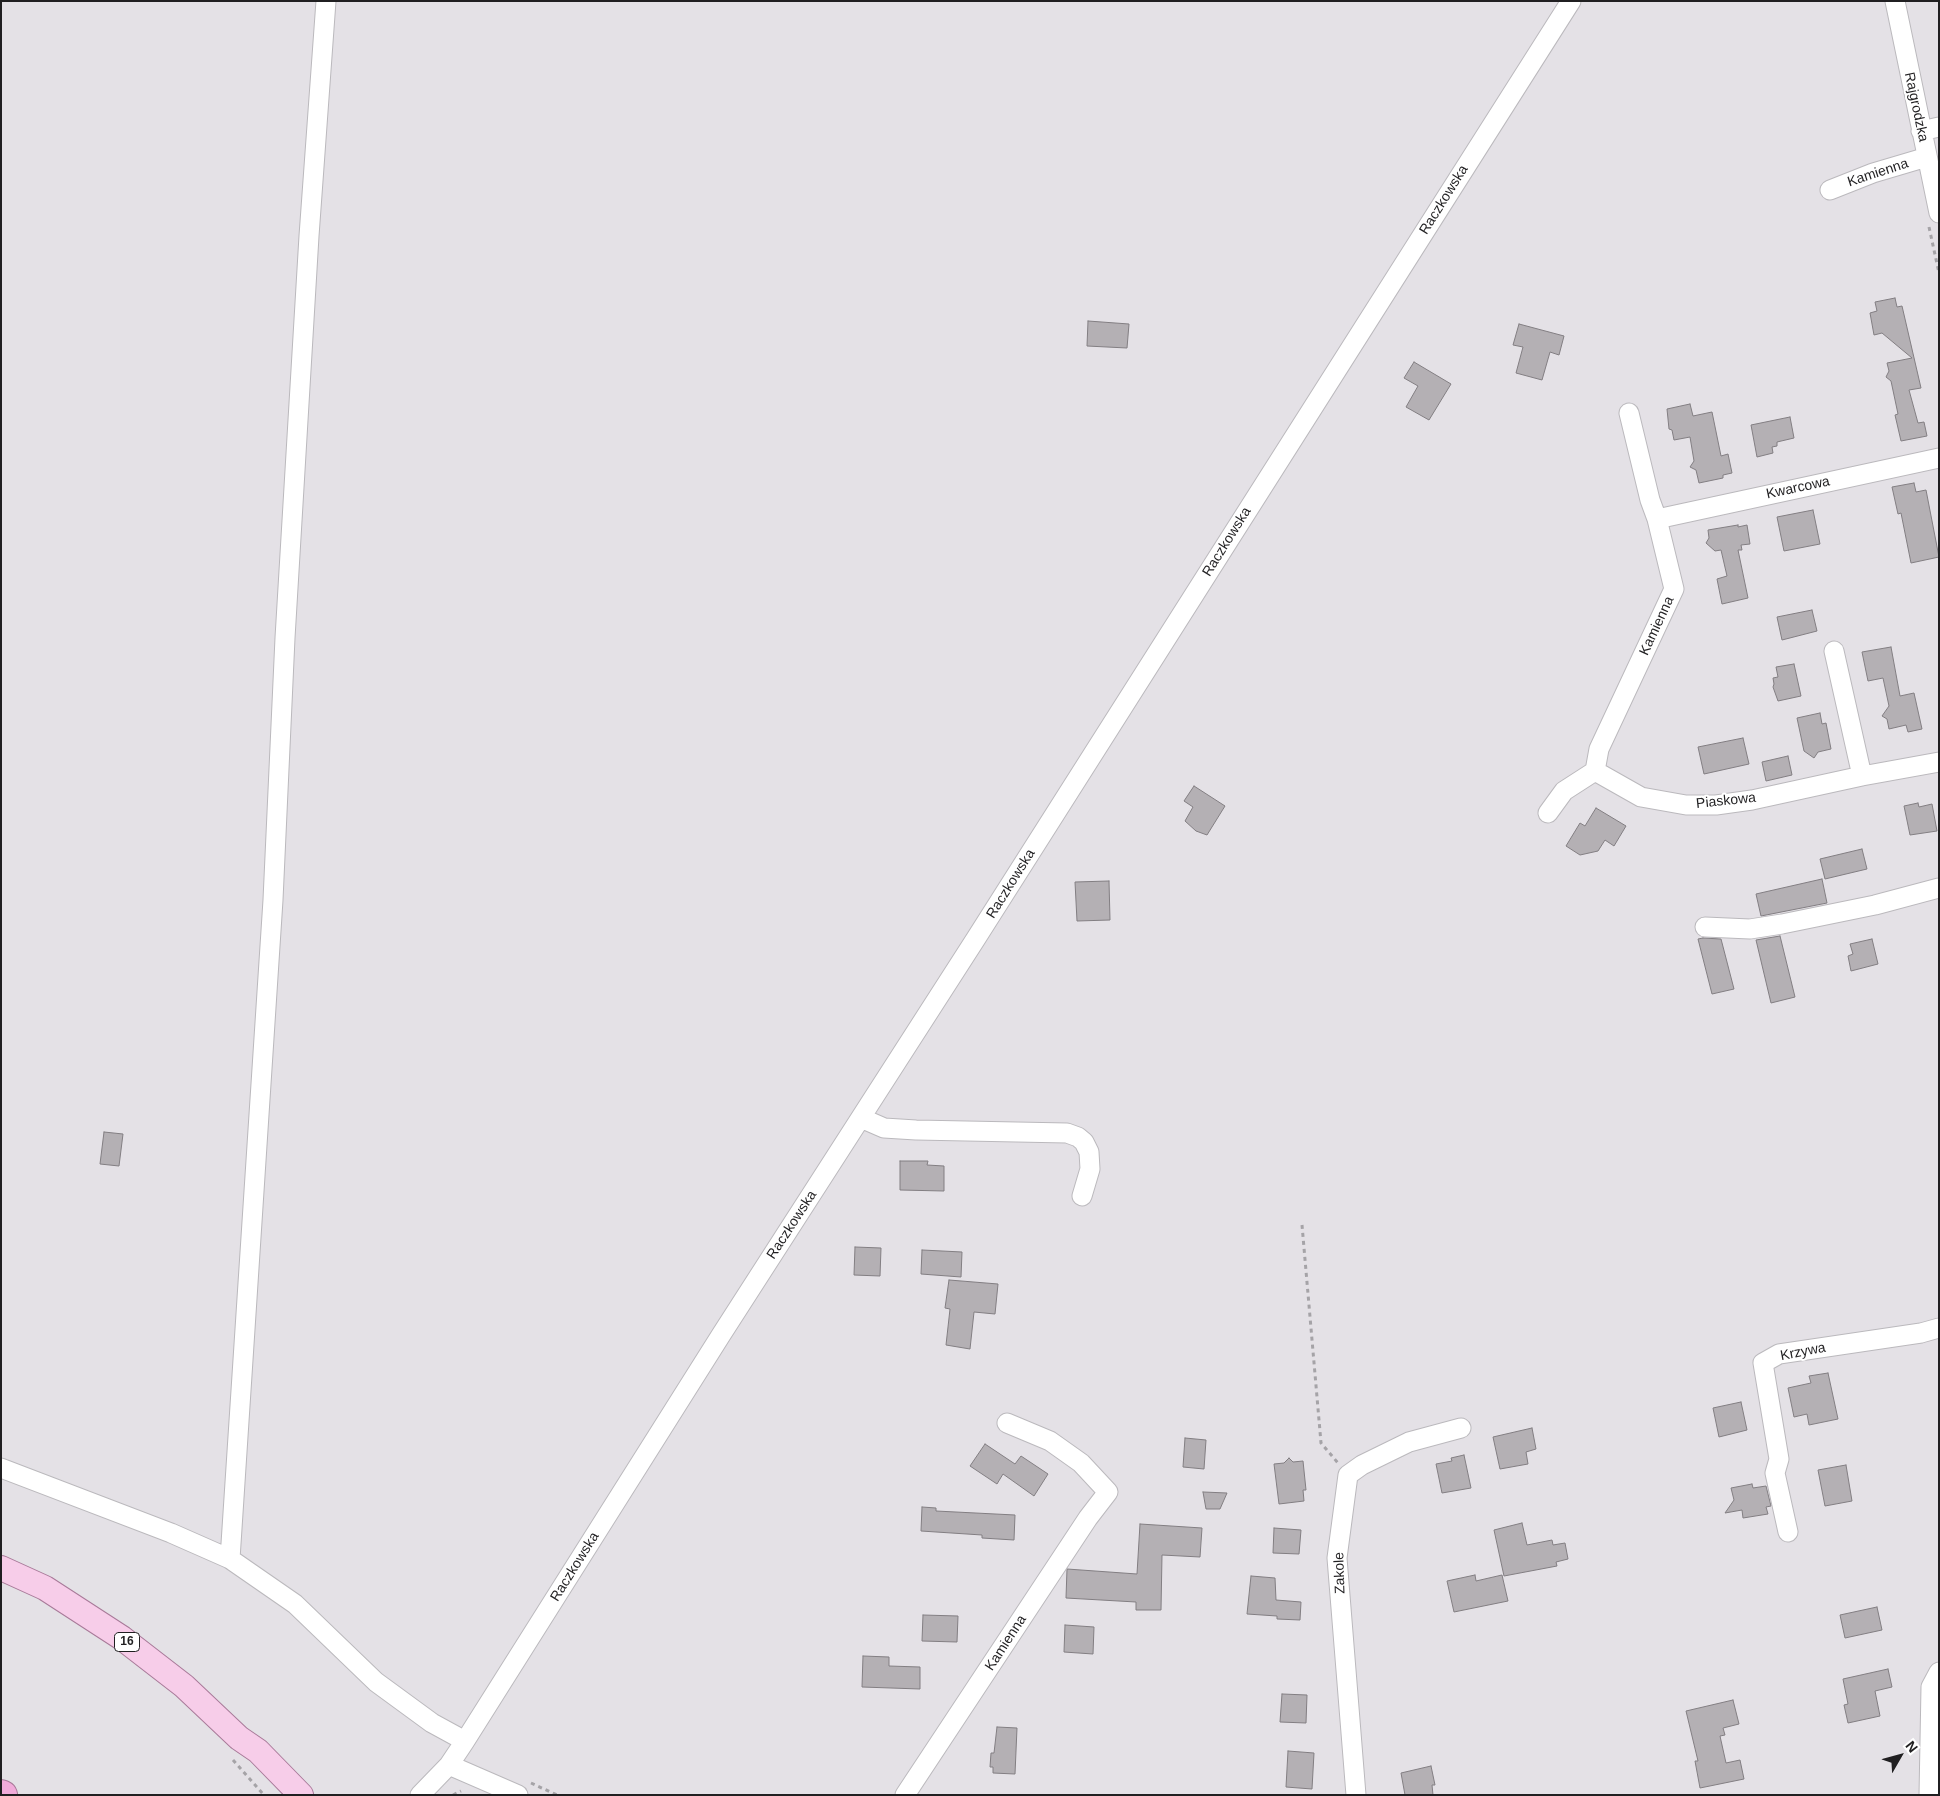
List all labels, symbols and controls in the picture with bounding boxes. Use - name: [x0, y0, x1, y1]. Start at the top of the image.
- street label: Rajgrodzka: [1900, 71, 1932, 143]
- street label: Kamienna: [1845, 155, 1911, 191]
- street label: Raczkowska: [1416, 162, 1472, 238]
- street label: Kwarcowa: [1765, 473, 1831, 503]
- street label: Raczkowska: [1199, 504, 1255, 580]
- street label: Kamienna: [1636, 594, 1678, 658]
- street label: Piaskowa: [1695, 790, 1757, 812]
- street label: Raczkowska: [983, 846, 1039, 922]
- street label: Raczkowska: [764, 1187, 820, 1263]
- street label: Krzywa: [1779, 1339, 1827, 1365]
- street label: Raczkowska: [547, 1529, 603, 1605]
- street label: Zakole: [1331, 1552, 1349, 1594]
- street label: Kamienna: [982, 1612, 1030, 1674]
- road number: 16: [114, 1632, 140, 1651]
- north arrow: [1875, 1731, 1925, 1781]
- text: N: [1902, 1738, 1921, 1756]

